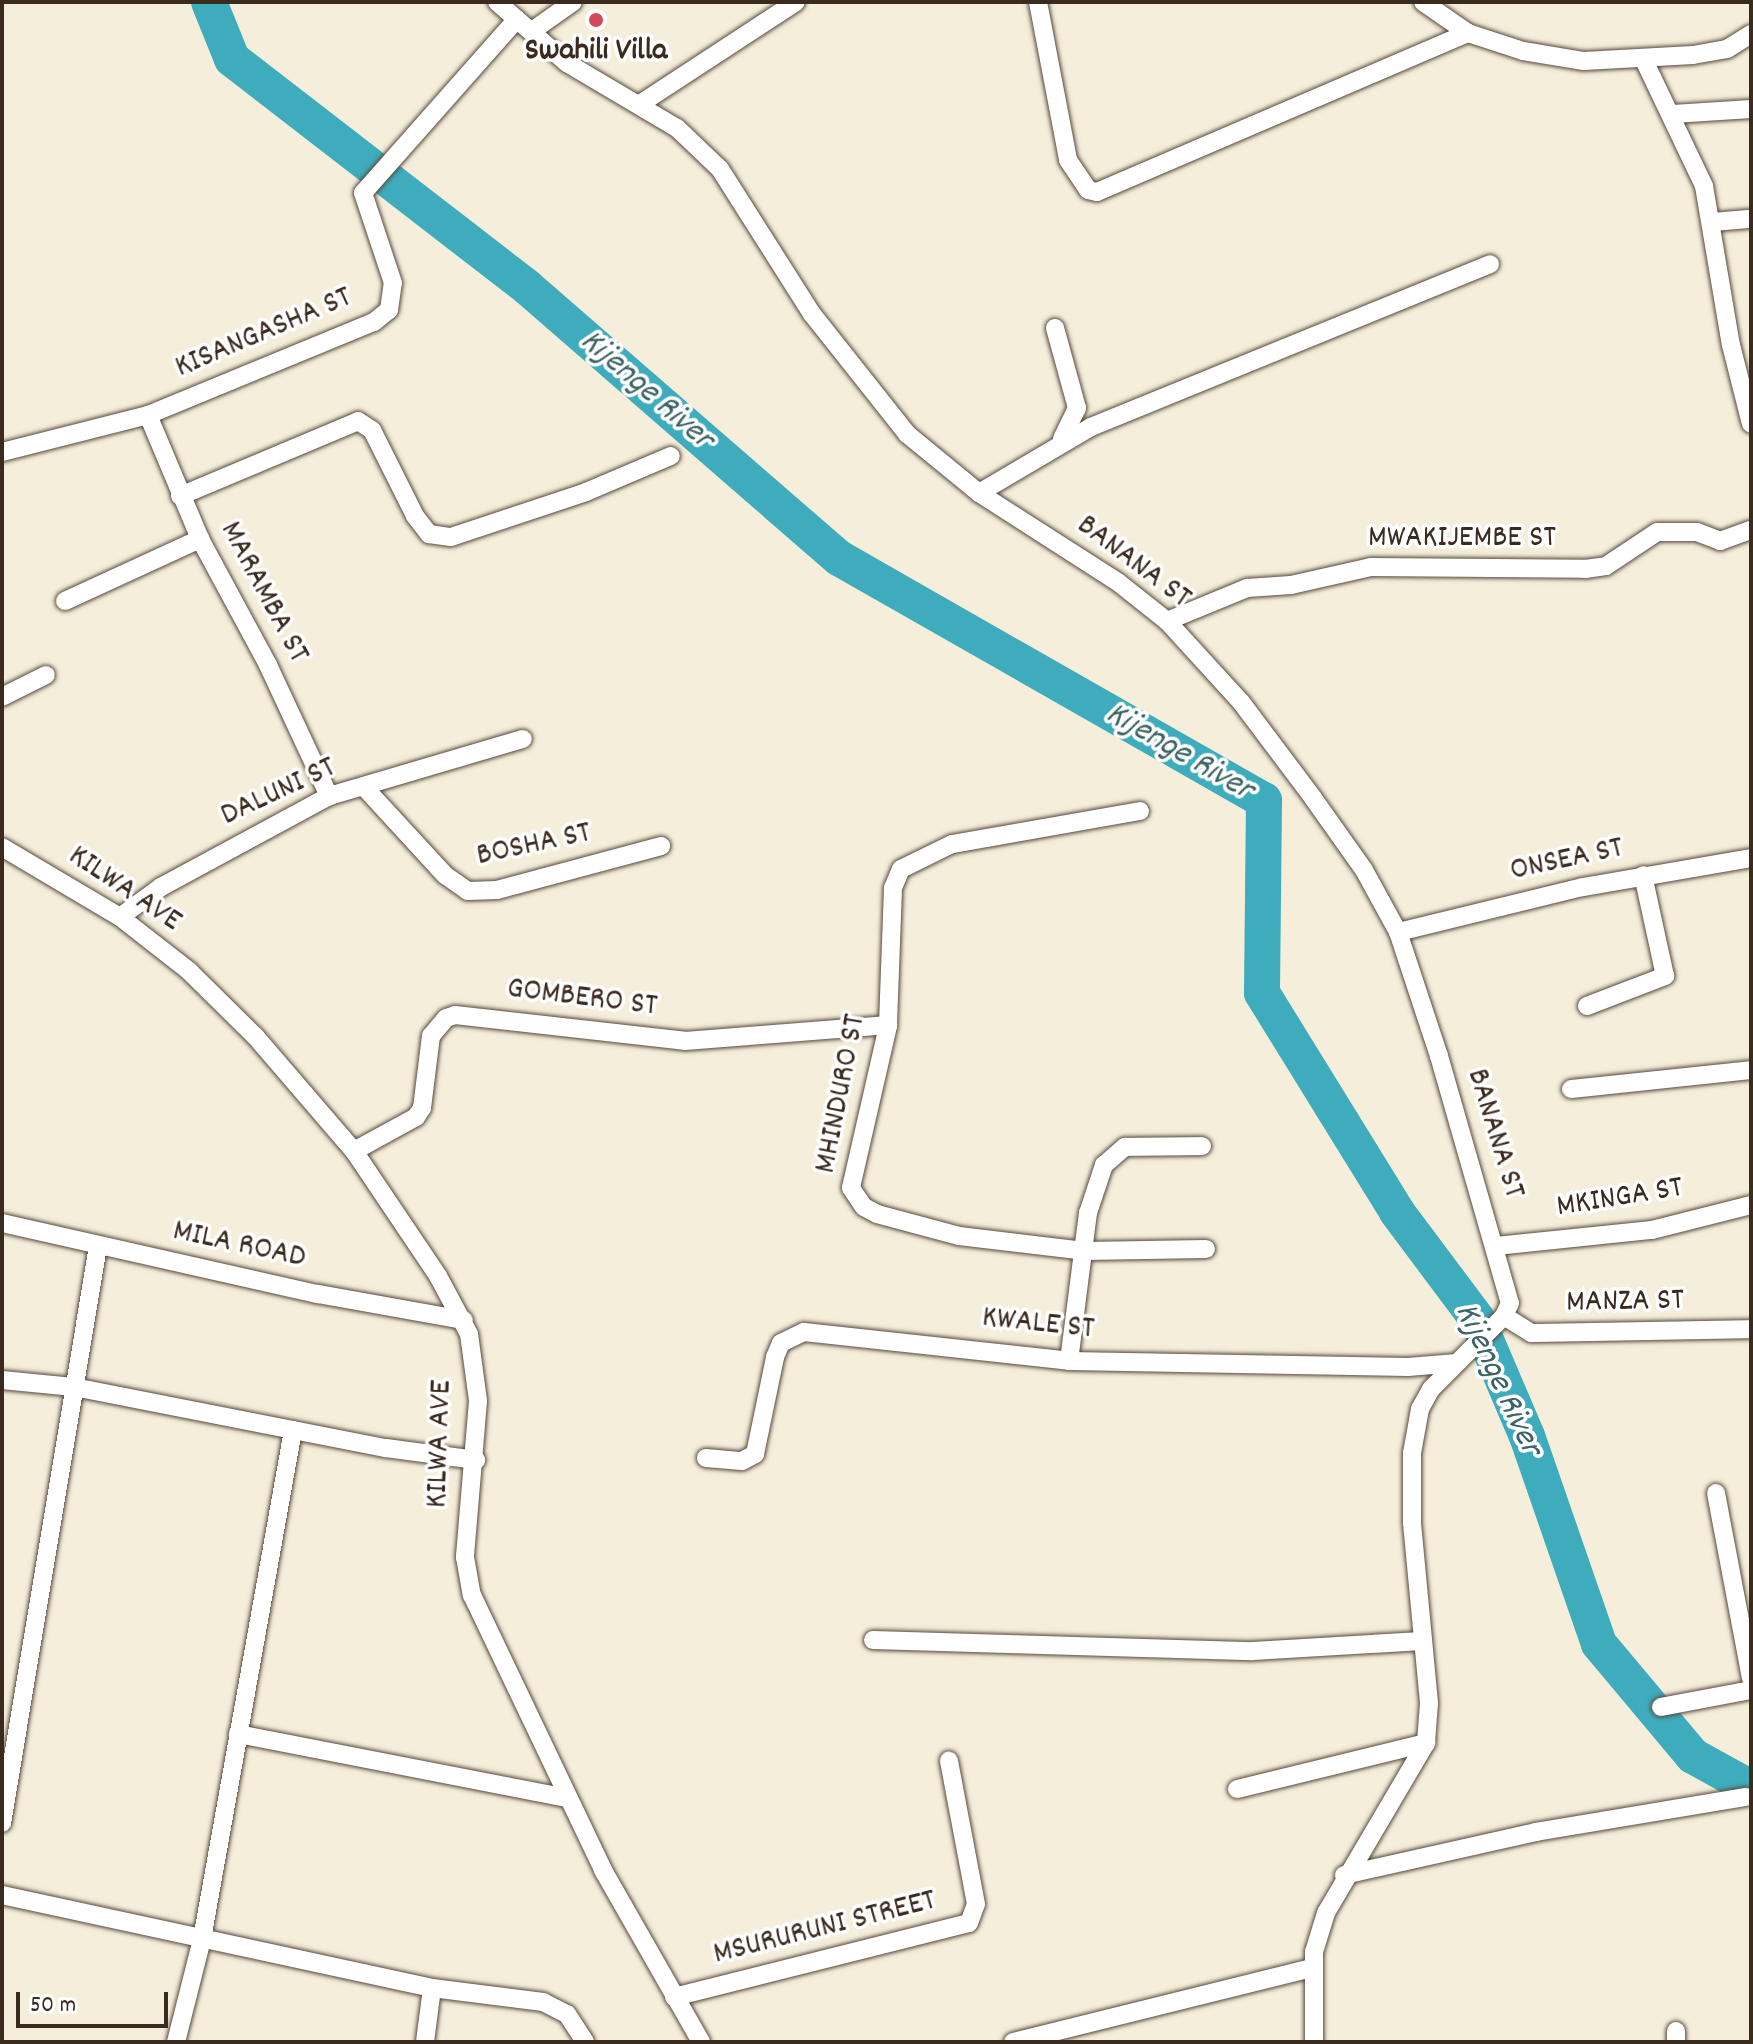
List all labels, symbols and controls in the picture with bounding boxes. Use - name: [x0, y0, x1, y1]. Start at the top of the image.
- marker: Swahili Villa: [587, 11, 605, 29]
- place label: Swahili Villa: [525, 33, 667, 71]
- street label: KISANGASHA ST: [170, 280, 358, 388]
- water label: Kijenge River: [571, 322, 721, 460]
- street label: BANANA ST: [1068, 508, 1198, 618]
- street label: MARAMBA ST: [210, 516, 316, 670]
- street label: MWAKIJEMBE ST: [1368, 520, 1556, 558]
- water label: Kijenge River: [1098, 694, 1260, 812]
- street label: DALUNI ST: [215, 750, 343, 836]
- street label: BOSHA ST: [473, 815, 595, 877]
- street label: ONSEA ST: [1507, 830, 1627, 892]
- street label: KILWA AVE: [60, 838, 188, 942]
- street label: GOMBERO ST: [505, 971, 659, 1027]
- street label: MHINDURO ST: [808, 1011, 876, 1177]
- street label: BANANA ST: [1456, 1065, 1532, 1203]
- street label: MKINGA ST: [1554, 1170, 1686, 1228]
- street label: MILA ROAD: [169, 1213, 309, 1279]
- street label: MANZA ST: [1566, 1283, 1684, 1323]
- water label: Kijenge River: [1444, 1297, 1550, 1463]
- street label: KWALE ST: [980, 1300, 1096, 1350]
- street label: KILWA AVE: [420, 1379, 462, 1509]
- street label: MSURURUNI STREET: [710, 1883, 940, 1975]
- scale bar: [20, 1976, 172, 2026]
- text: 50 m: [30, 1989, 76, 2023]

